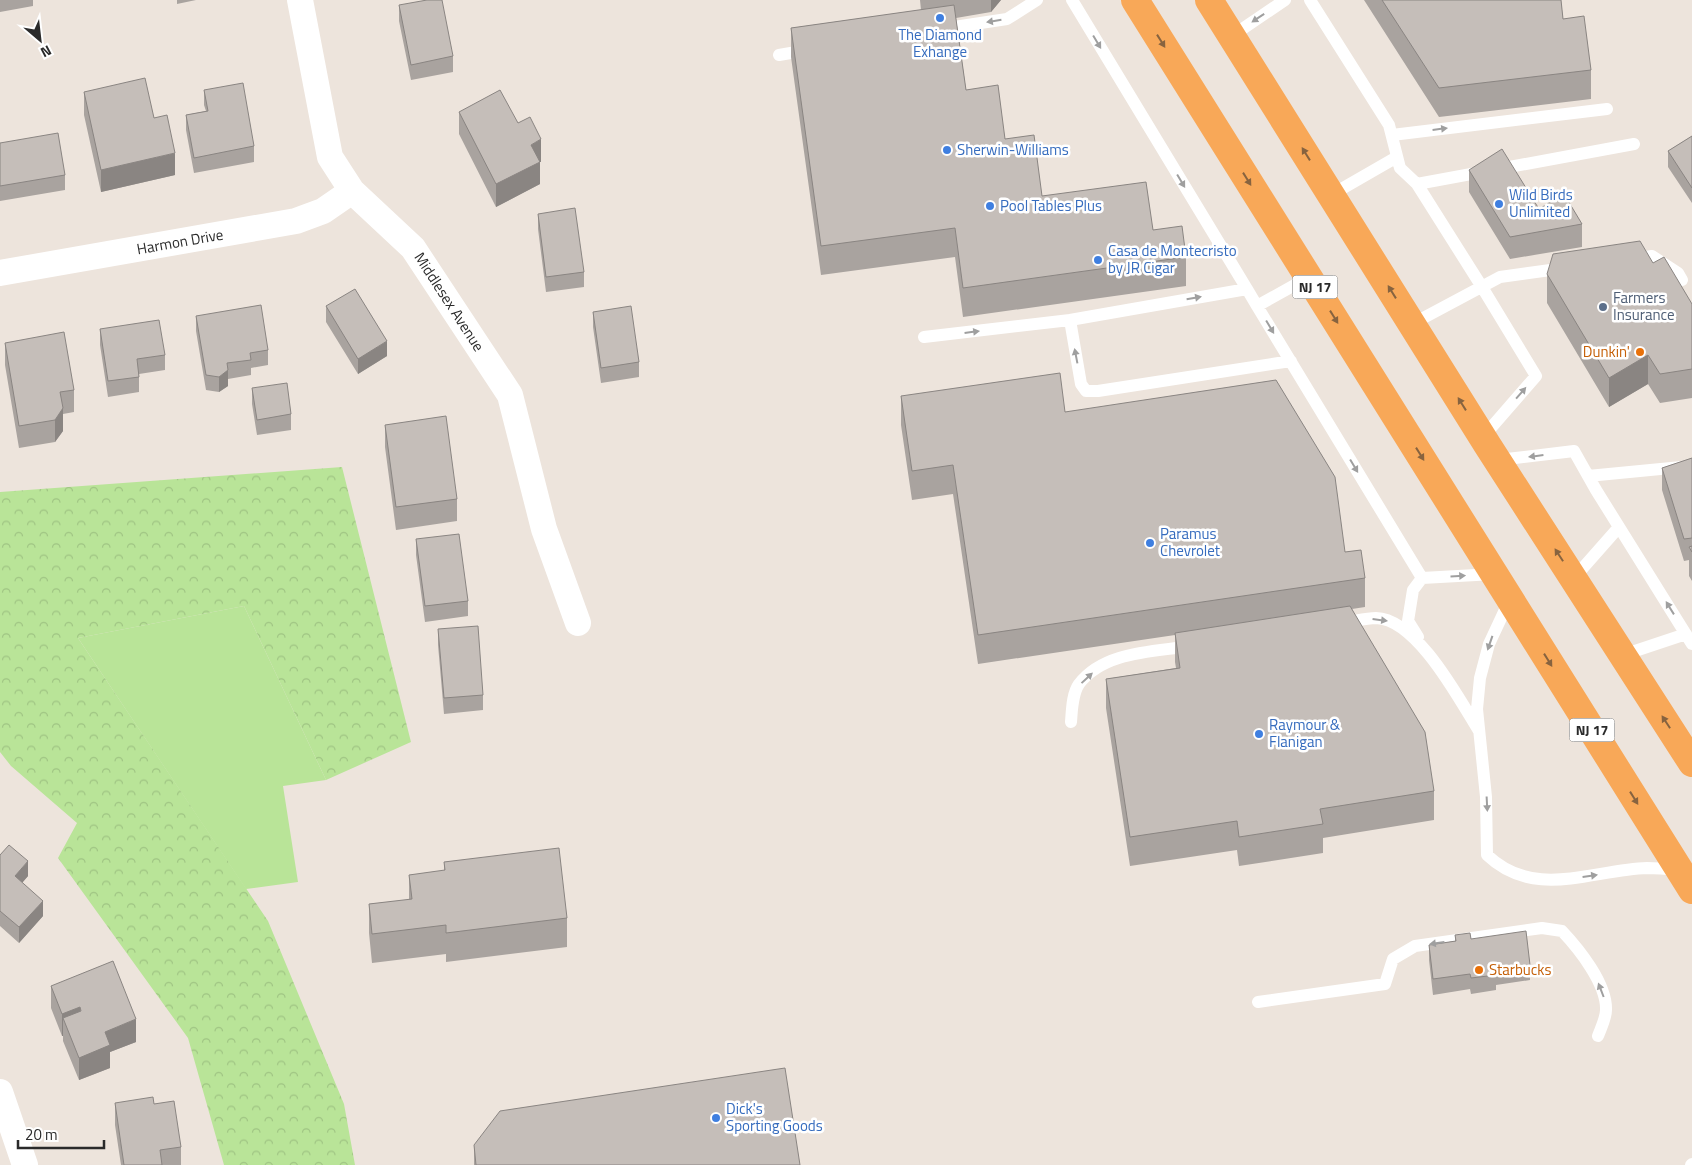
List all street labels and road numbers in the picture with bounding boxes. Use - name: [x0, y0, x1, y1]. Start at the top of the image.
- street label: Harmon Drive: [135, 223, 225, 260]
- street label: Middlesex Avenue: [409, 248, 490, 356]
- road number: NJ 17: [1292, 276, 1338, 298]
- road number: NJ 17: [1570, 718, 1614, 742]

